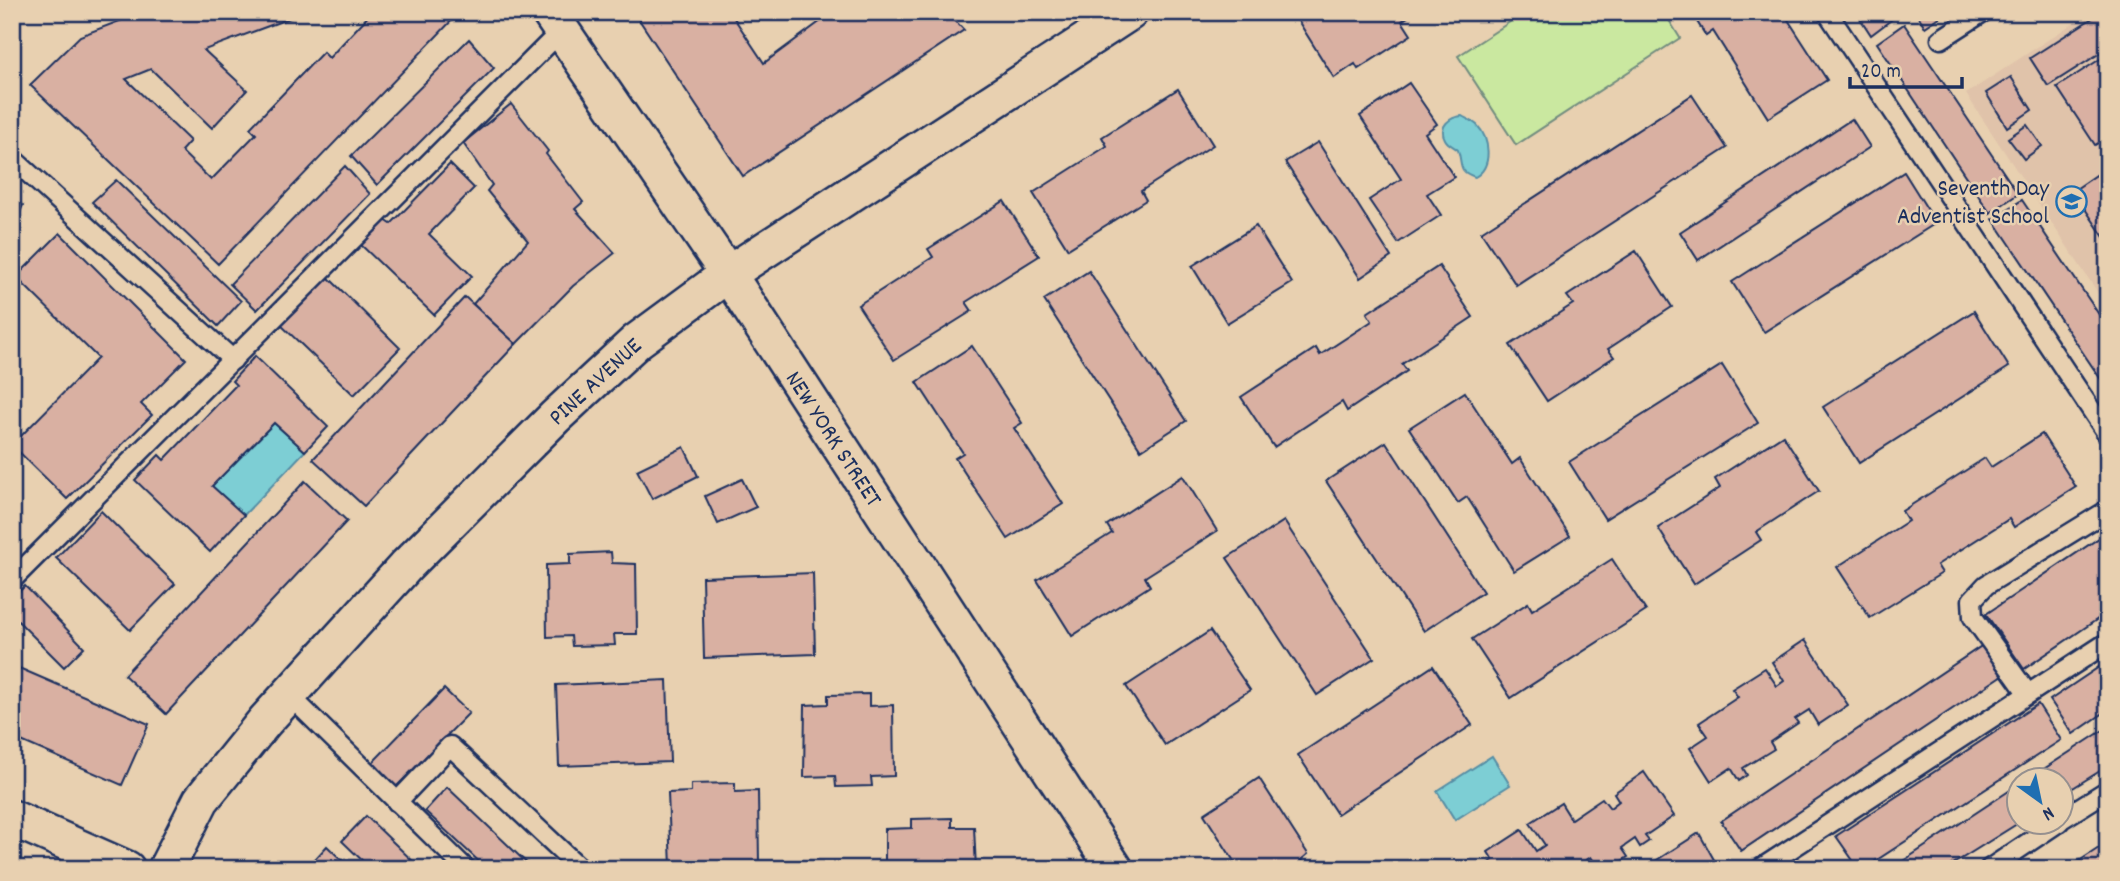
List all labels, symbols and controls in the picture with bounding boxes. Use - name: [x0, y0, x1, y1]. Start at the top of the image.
- scale bar: [1850, 46, 1962, 90]
- text: 20 m: [1861, 58, 1901, 88]
- place label: Seventh Day Adventist School: [1897, 173, 2050, 235]
- school or university icon: Seventh Day Adventist School: [2055, 184, 2089, 218]
- street label: PINE AVENUE: [542, 331, 651, 435]
- street label: NEW YORK STREET: [775, 365, 889, 515]
- north arrow: [2004, 766, 2074, 836]
- text: N: [2036, 798, 2059, 826]

